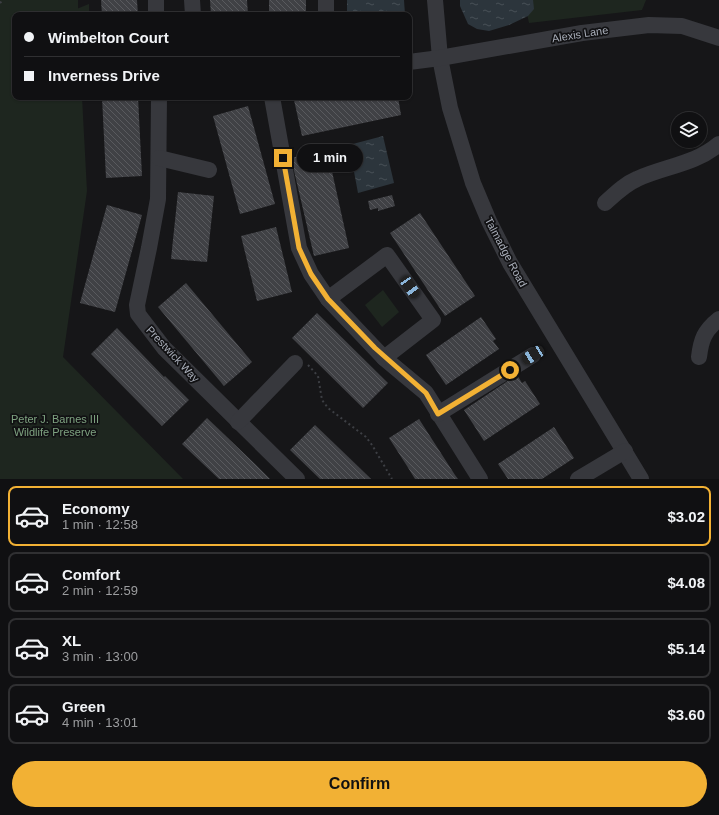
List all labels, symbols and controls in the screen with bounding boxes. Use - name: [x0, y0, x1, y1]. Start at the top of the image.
- street label: Alexis Lane: [551, 24, 609, 44]
- text: Wimbelton Court: [48, 29, 169, 46]
- text: Inverness Drive: [48, 67, 160, 84]
- map controls: [671, 112, 707, 148]
- button: layers: [671, 112, 707, 148]
- callout: 1 min: [297, 144, 363, 172]
- route end: [274, 149, 292, 167]
- text: 1 min: [313, 150, 347, 165]
- street label: Talmadge Road: [483, 215, 529, 289]
- car: [398, 274, 422, 300]
- street label: Prestwick Way: [144, 324, 202, 385]
- car: [520, 344, 546, 366]
- route start: [501, 361, 519, 379]
- park label: Peter J. Barnes III Wildlife Preserve: [11, 413, 99, 438]
- icon: car: [14, 498, 50, 534]
- text: Economy: [62, 500, 130, 517]
- text: $3.02: [667, 508, 705, 525]
- text: 1 min · 12:58: [62, 517, 138, 532]
- icon: car: [14, 564, 50, 600]
- text: Comfort: [62, 566, 120, 583]
- text: $4.08: [667, 574, 705, 591]
- text: 2 min · 12:59: [62, 583, 138, 598]
- icon: car: [14, 630, 50, 666]
- text: XL: [62, 632, 81, 649]
- text: $5.14: [667, 640, 705, 657]
- text: 3 min · 13:00: [62, 649, 138, 664]
- icon: car: [14, 696, 50, 732]
- text: Green: [62, 698, 105, 715]
- text: $3.60: [667, 706, 705, 723]
- text: 4 min · 13:01: [62, 715, 138, 730]
- button: Confirm: [12, 761, 707, 807]

